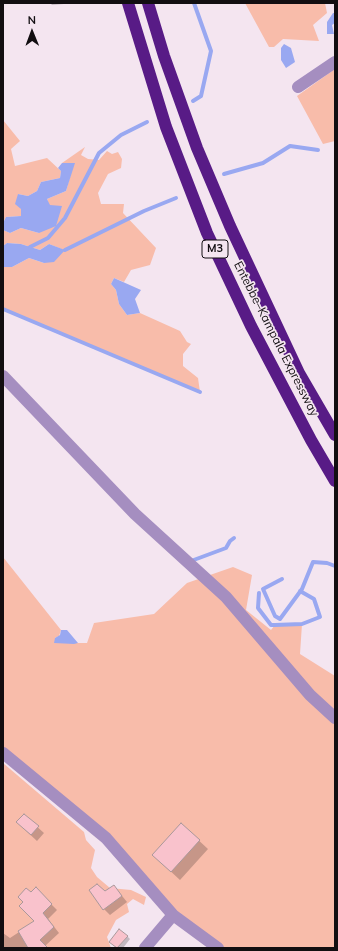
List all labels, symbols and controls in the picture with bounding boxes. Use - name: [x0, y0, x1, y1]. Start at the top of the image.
- north arrow: [12, 12, 52, 52]
- text: N: [28, 13, 36, 27]
- road number: M3: [202, 240, 228, 258]
- street label: Entebbe–Kampala Expressway: [231, 259, 321, 419]

